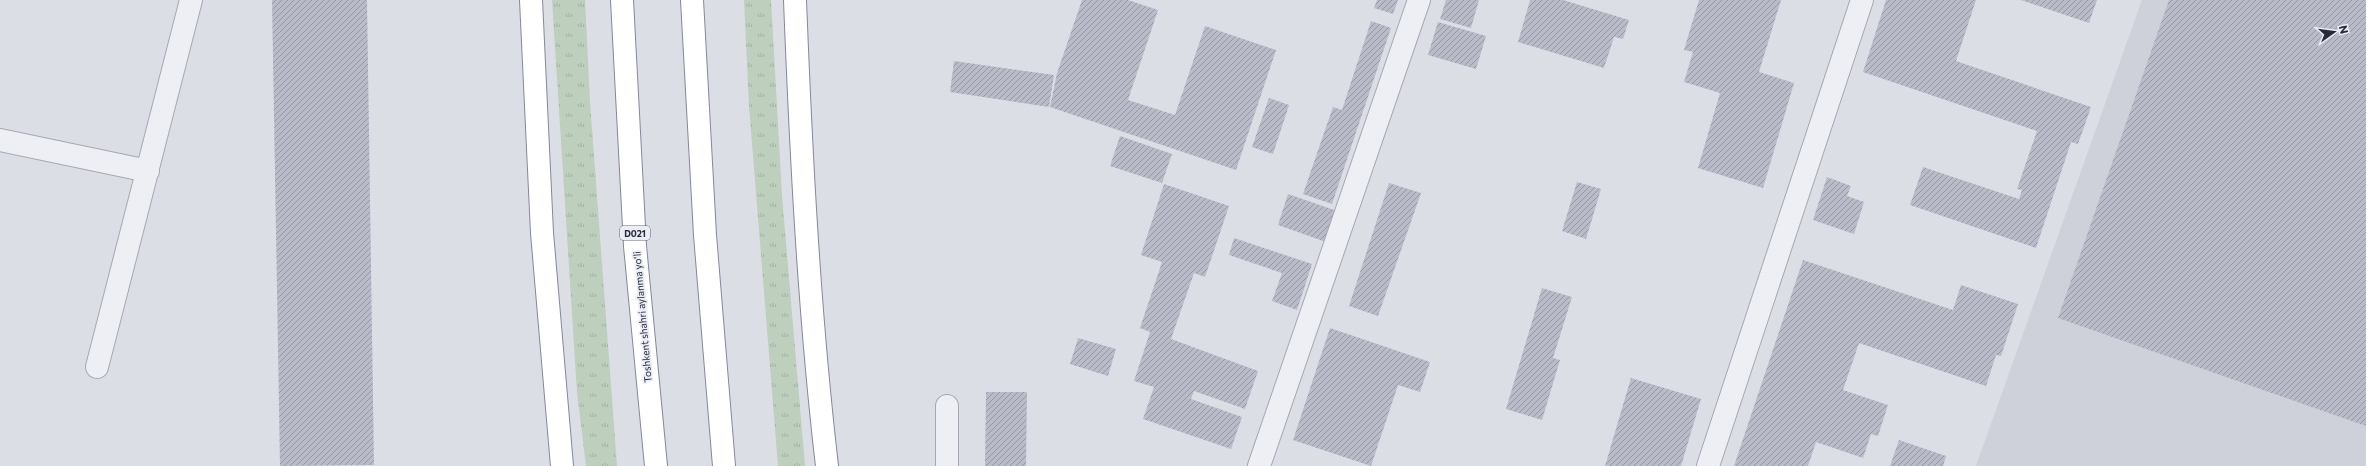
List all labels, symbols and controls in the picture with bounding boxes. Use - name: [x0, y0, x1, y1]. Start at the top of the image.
- north arrow: [2314, 12, 2354, 52]
- text: N: [2337, 24, 2351, 35]
- road number: D021: [620, 226, 650, 240]
- street label: Toshkent shahri aylanma yoʻli: [630, 251, 654, 383]

